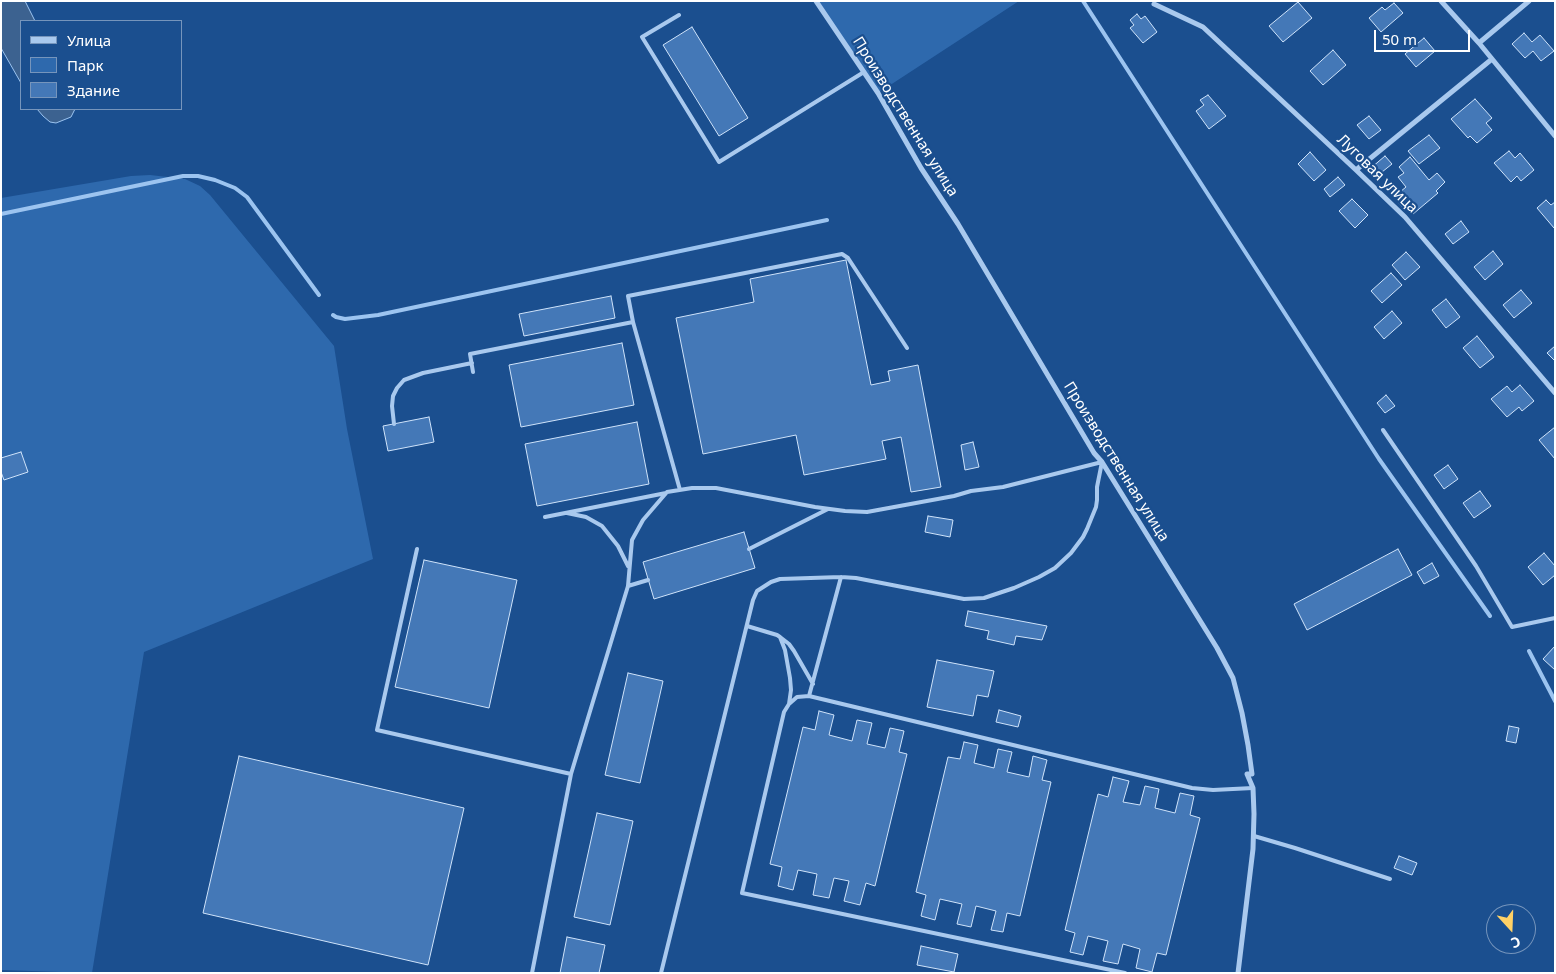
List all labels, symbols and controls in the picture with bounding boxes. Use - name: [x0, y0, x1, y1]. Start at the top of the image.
- legend: [20, 20, 182, 110]
- scale bar: [1376, 20, 1472, 52]
- text: 50 m: [1382, 29, 1417, 49]
- text: Улица: [67, 30, 111, 50]
- street label: Производственная улица: [848, 34, 962, 200]
- text: Парк: [67, 55, 103, 75]
- text: Здание: [67, 80, 120, 100]
- street label: Луговая улица: [1333, 131, 1421, 217]
- street label: Производственная улица: [1059, 379, 1173, 545]
- north arrow: [1486, 904, 1536, 954]
- text: С: [1508, 932, 1523, 953]

